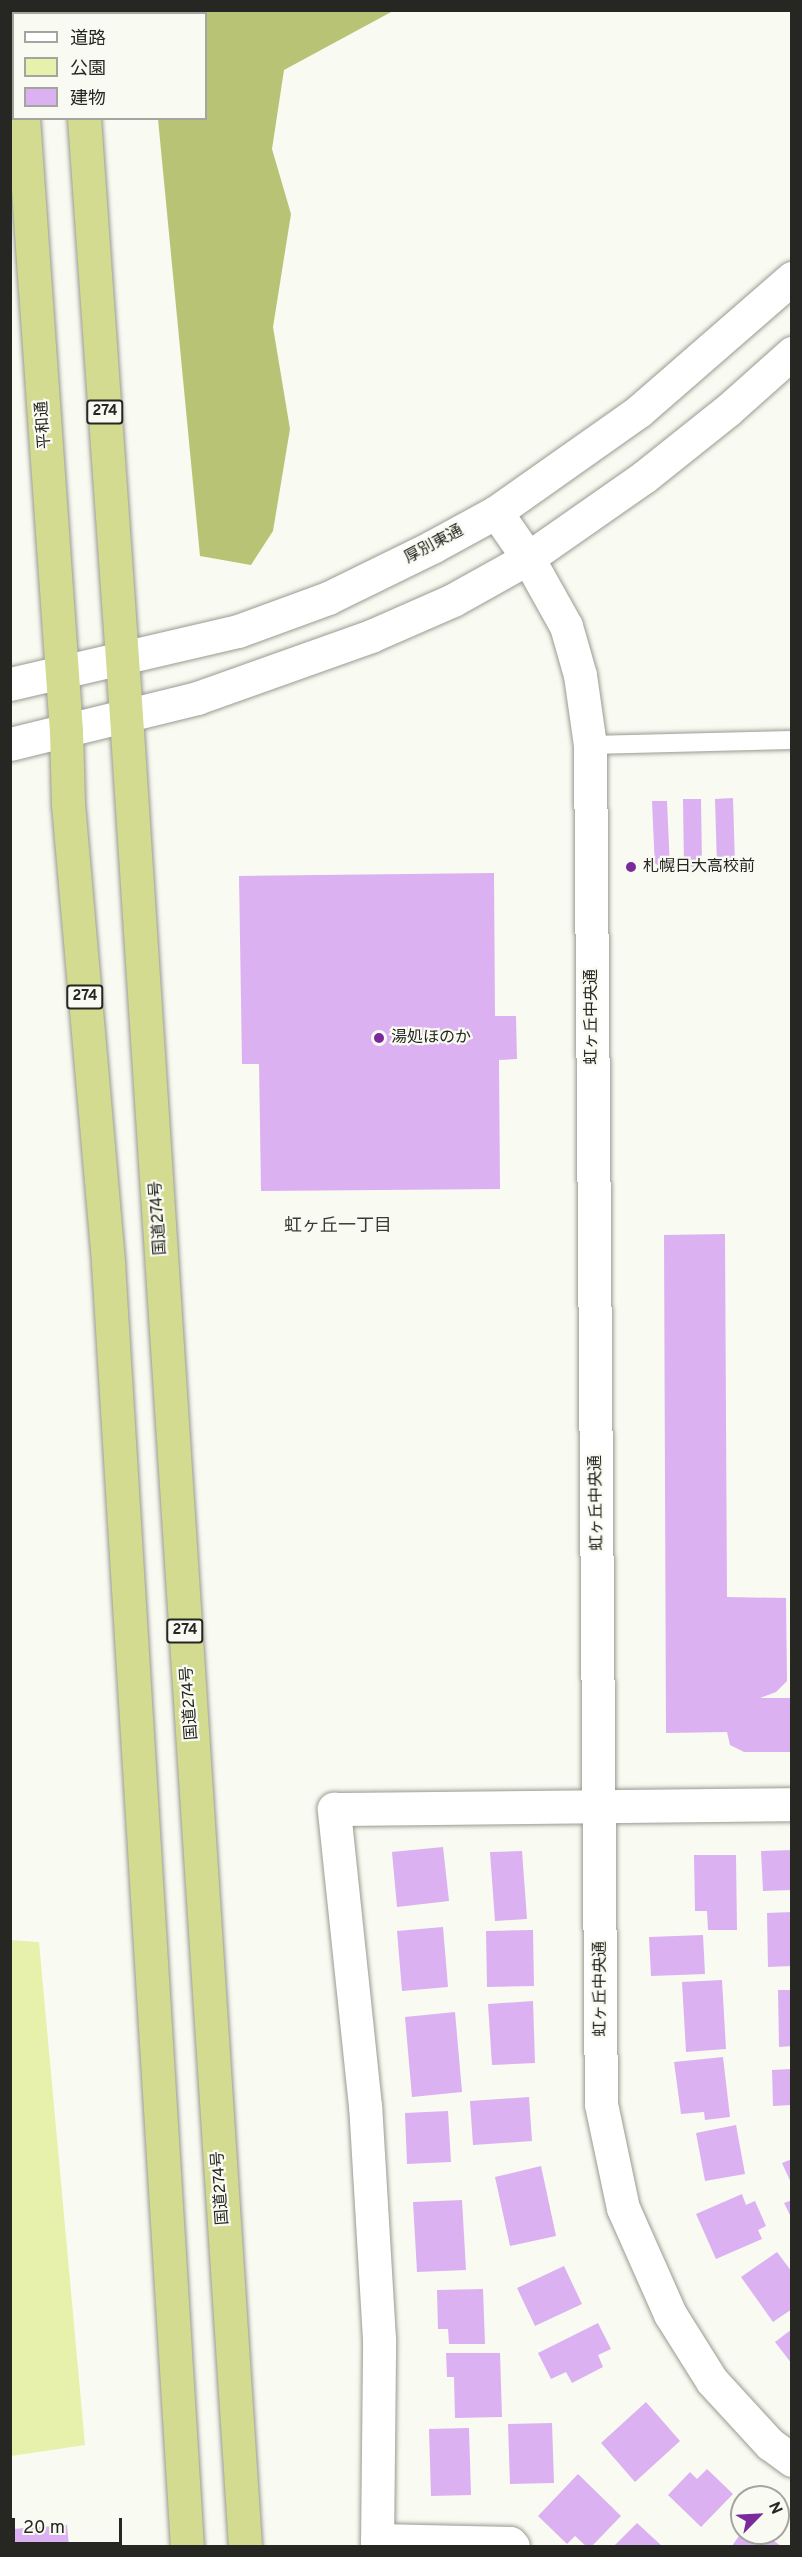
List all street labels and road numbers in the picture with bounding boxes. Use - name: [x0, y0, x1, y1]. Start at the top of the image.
- street label: 平和通: [33, 400, 55, 450]
- road number: 274: [86, 400, 124, 424]
- street label: 厚別東通: [401, 522, 467, 568]
- street label: 虹ヶ丘中央通: [582, 969, 602, 1065]
- road number: 274: [66, 985, 104, 1009]
- street label: 国道274号: [147, 1180, 171, 1256]
- street label: 虹ヶ丘中央通: [587, 1455, 607, 1551]
- road number: 274: [166, 1619, 204, 1643]
- street label: 国道274号: [178, 1665, 202, 1741]
- street label: 虹ヶ丘中央通: [591, 1941, 611, 2037]
- street label: 国道274号: [209, 2150, 233, 2226]

